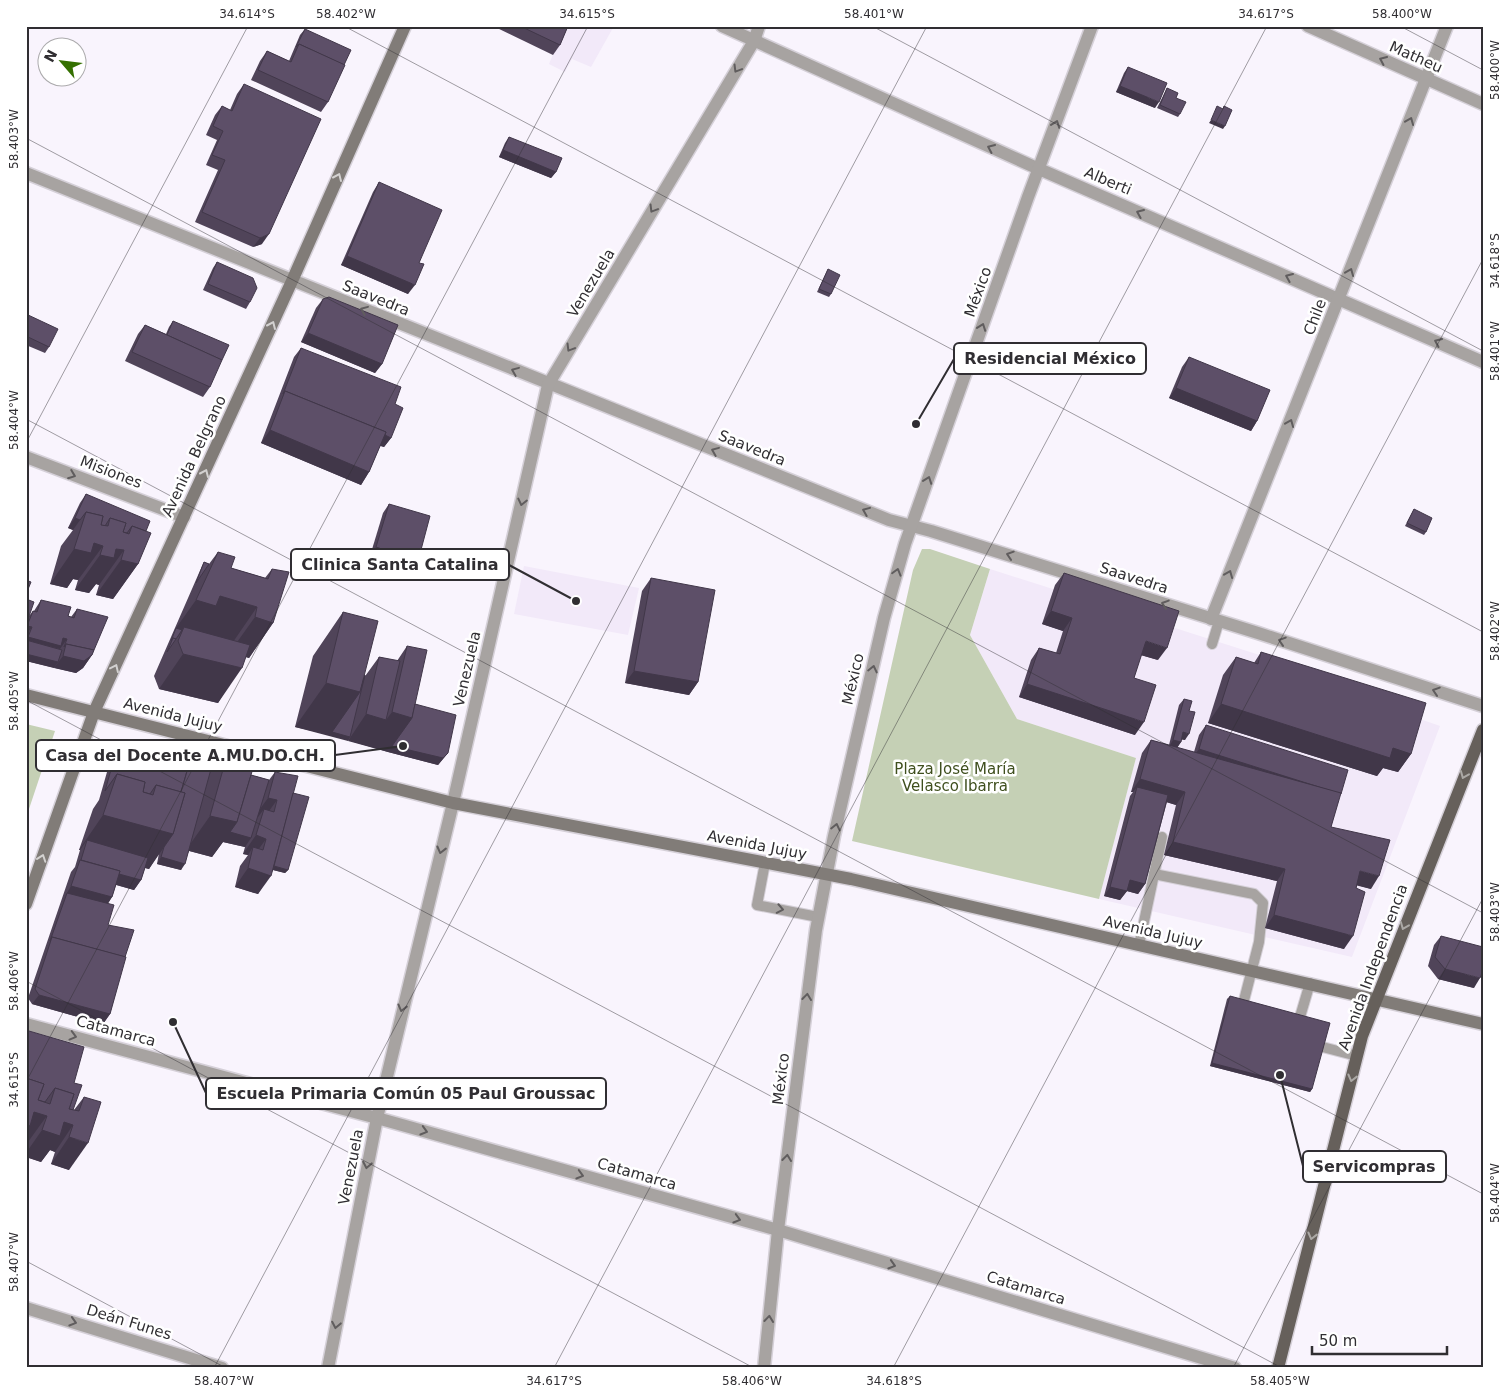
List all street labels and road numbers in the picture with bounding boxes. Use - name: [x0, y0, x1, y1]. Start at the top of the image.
- street label: Matheu: [1387, 37, 1445, 77]
- street label: Alberti: [1082, 163, 1134, 199]
- street label: Venezuela: [563, 245, 619, 321]
- street label: México: [961, 264, 995, 320]
- street label: Saavedra: [340, 276, 412, 320]
- street label: Chile: [1300, 296, 1330, 338]
- street label: Avenida Belgrano: [158, 392, 230, 520]
- street label: Saavedra: [716, 426, 788, 470]
- street label: Misiones: [78, 452, 145, 492]
- street label: Saavedra: [1098, 558, 1170, 598]
- street label: Venezuela: [450, 629, 484, 709]
- street label: México: [838, 651, 868, 707]
- street label: Avenida Jujuy: [122, 694, 224, 736]
- street label: Avenida Jujuy: [706, 827, 808, 864]
- street label: Avenida Independencia: [1335, 881, 1411, 1053]
- street label: Avenida Jujuy: [1102, 912, 1204, 952]
- street label: Catamarca: [74, 1012, 158, 1050]
- street label: México: [769, 1052, 793, 1106]
- street label: Venezuela: [335, 1127, 367, 1207]
- street label: Catamarca: [595, 1154, 679, 1194]
- street label: Catamarca: [984, 1267, 1068, 1309]
- street label: Deán Funes: [84, 1301, 174, 1344]

